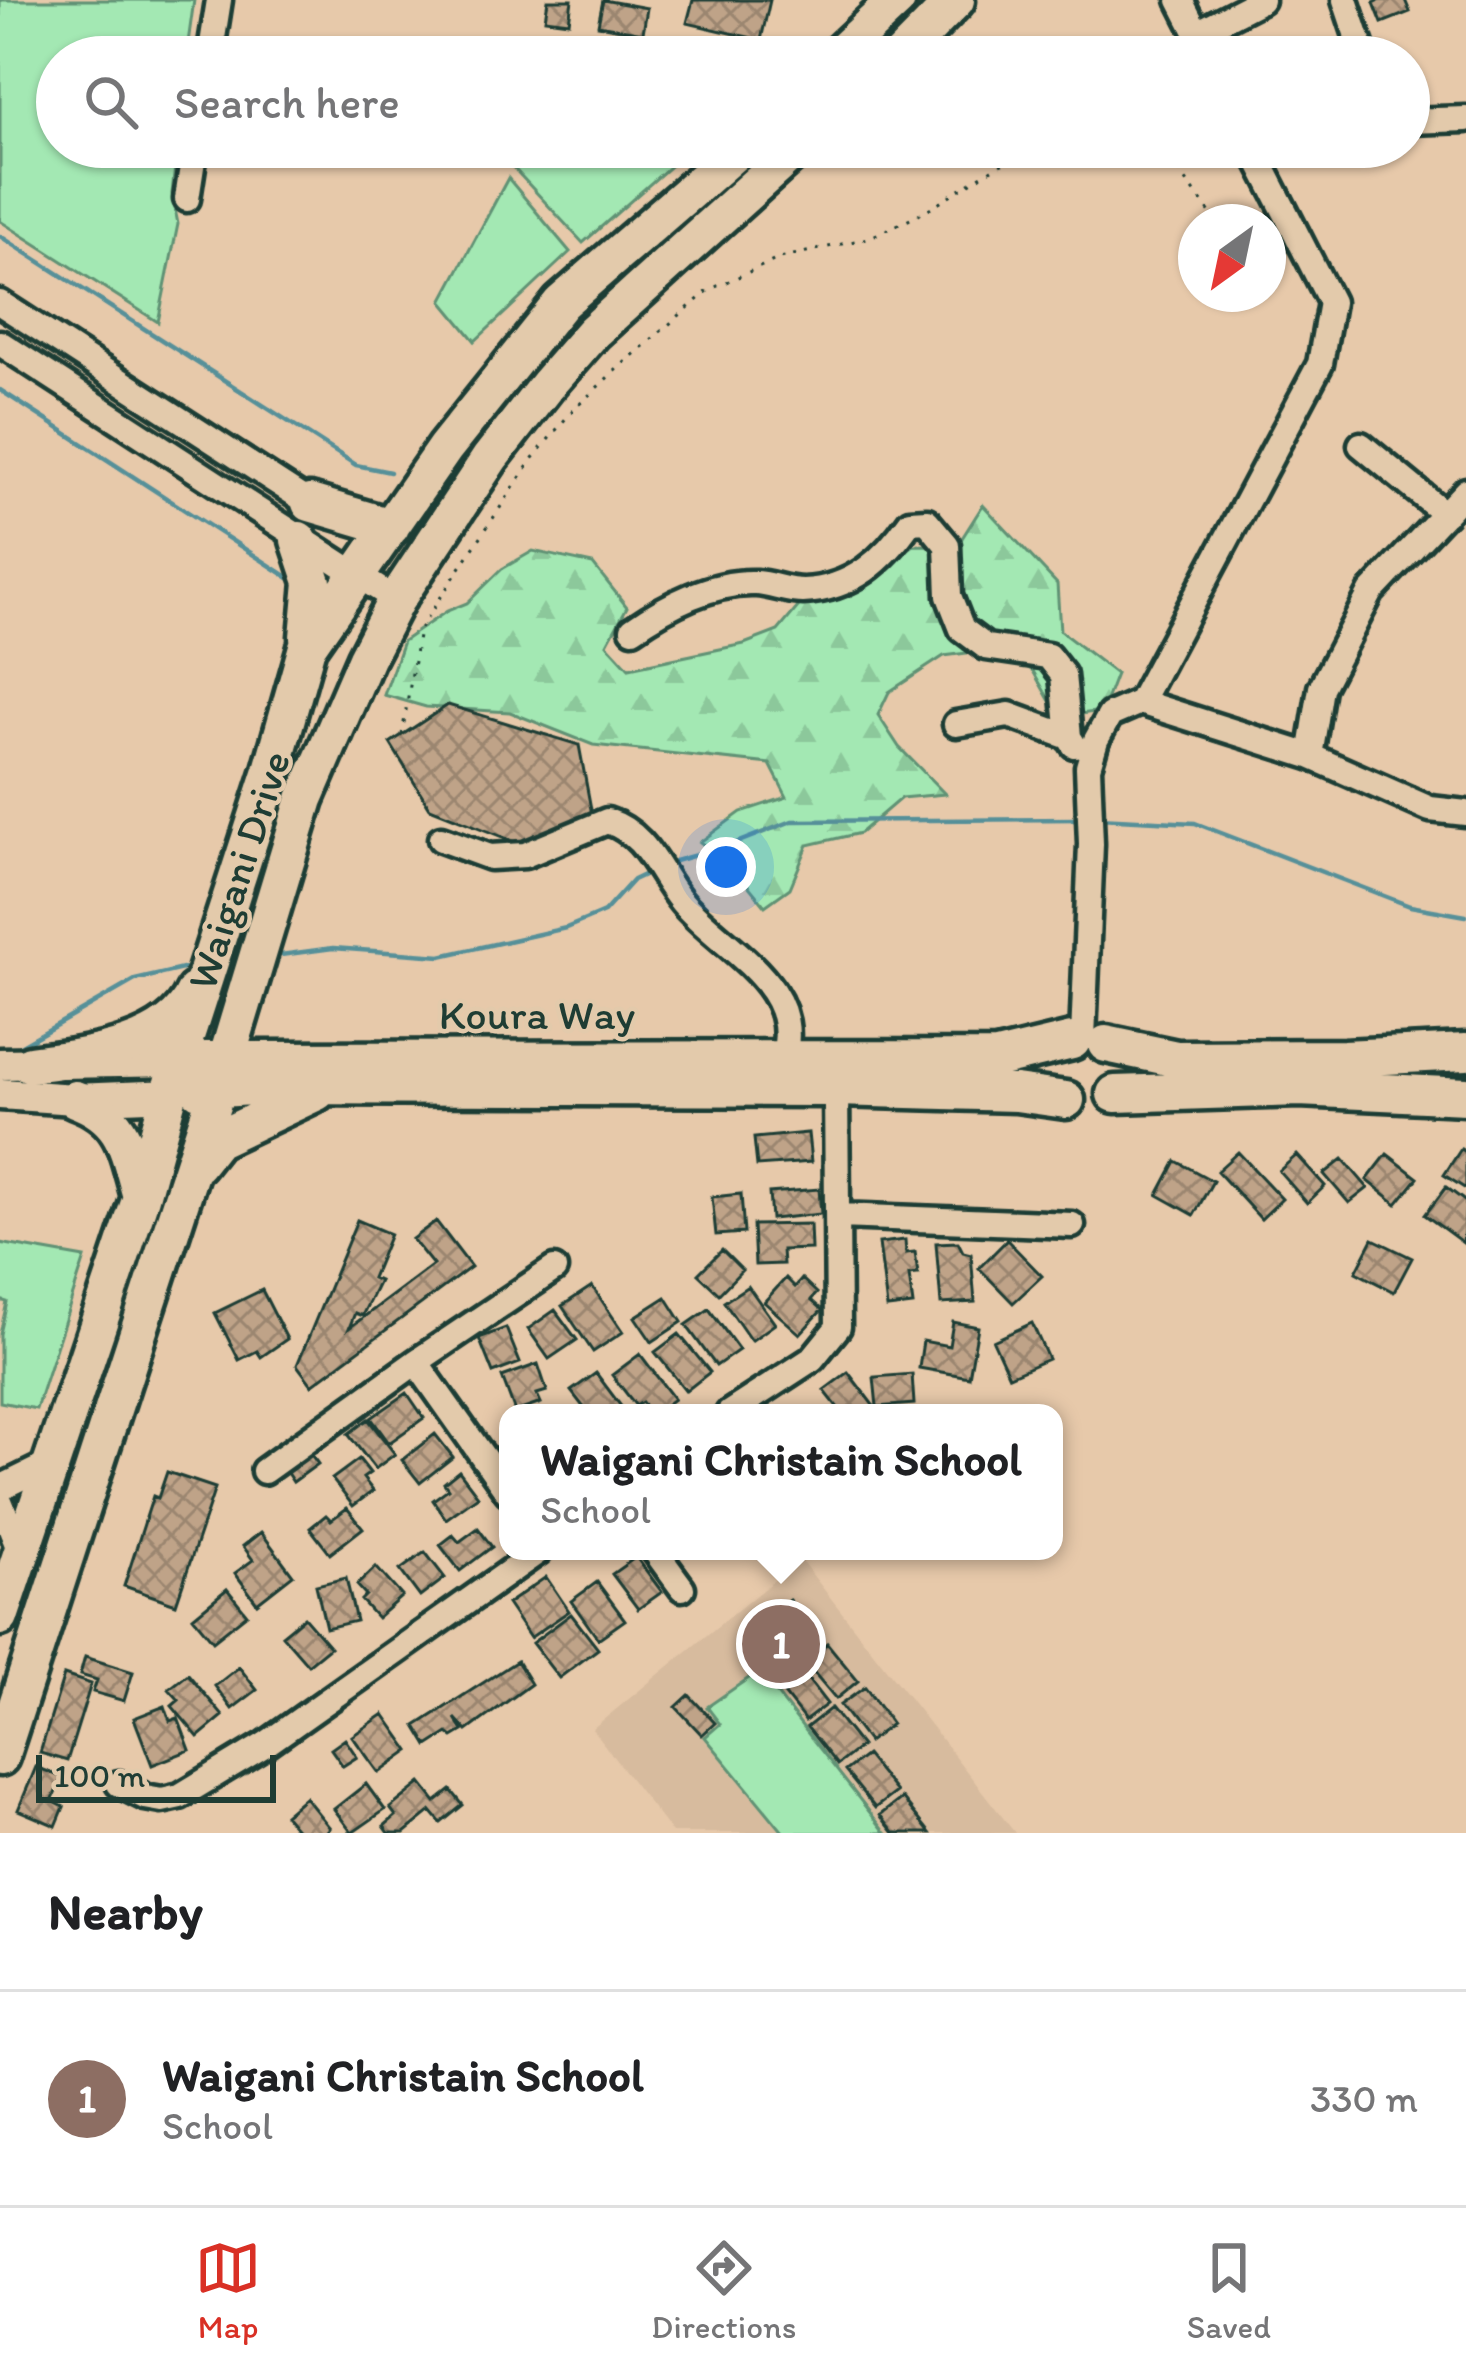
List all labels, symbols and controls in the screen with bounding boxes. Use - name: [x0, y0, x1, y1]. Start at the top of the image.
- search box: [36, 36, 1430, 168]
- icon: search: [78, 69, 144, 135]
- text: Search here: [174, 75, 400, 129]
- north arrow: [1178, 204, 1286, 312]
- street label: Waigani Drive: [176, 744, 301, 996]
- your location: [696, 837, 756, 897]
- street label: Koura Way: [439, 989, 636, 1040]
- popup: [499, 1404, 1063, 1560]
- text: Waigani Christain School: [540, 1432, 1022, 1486]
- text: School: [540, 1486, 651, 1533]
- pin: 1: [742, 1599, 820, 1689]
- scale bar: [36, 1749, 276, 1802]
- text: 100 m: [54, 1756, 145, 1795]
- text: Nearby: [48, 1881, 203, 1942]
- text: Waigani Christain School: [162, 2048, 644, 2102]
- text: 1: [78, 2075, 96, 2122]
- text: 330 m: [1310, 2075, 1418, 2122]
- text: School: [162, 2102, 273, 2149]
- tab: Map: [195, 2235, 261, 2346]
- tab: Directions: [651, 2235, 796, 2346]
- tab: Saved: [1187, 2235, 1271, 2346]

